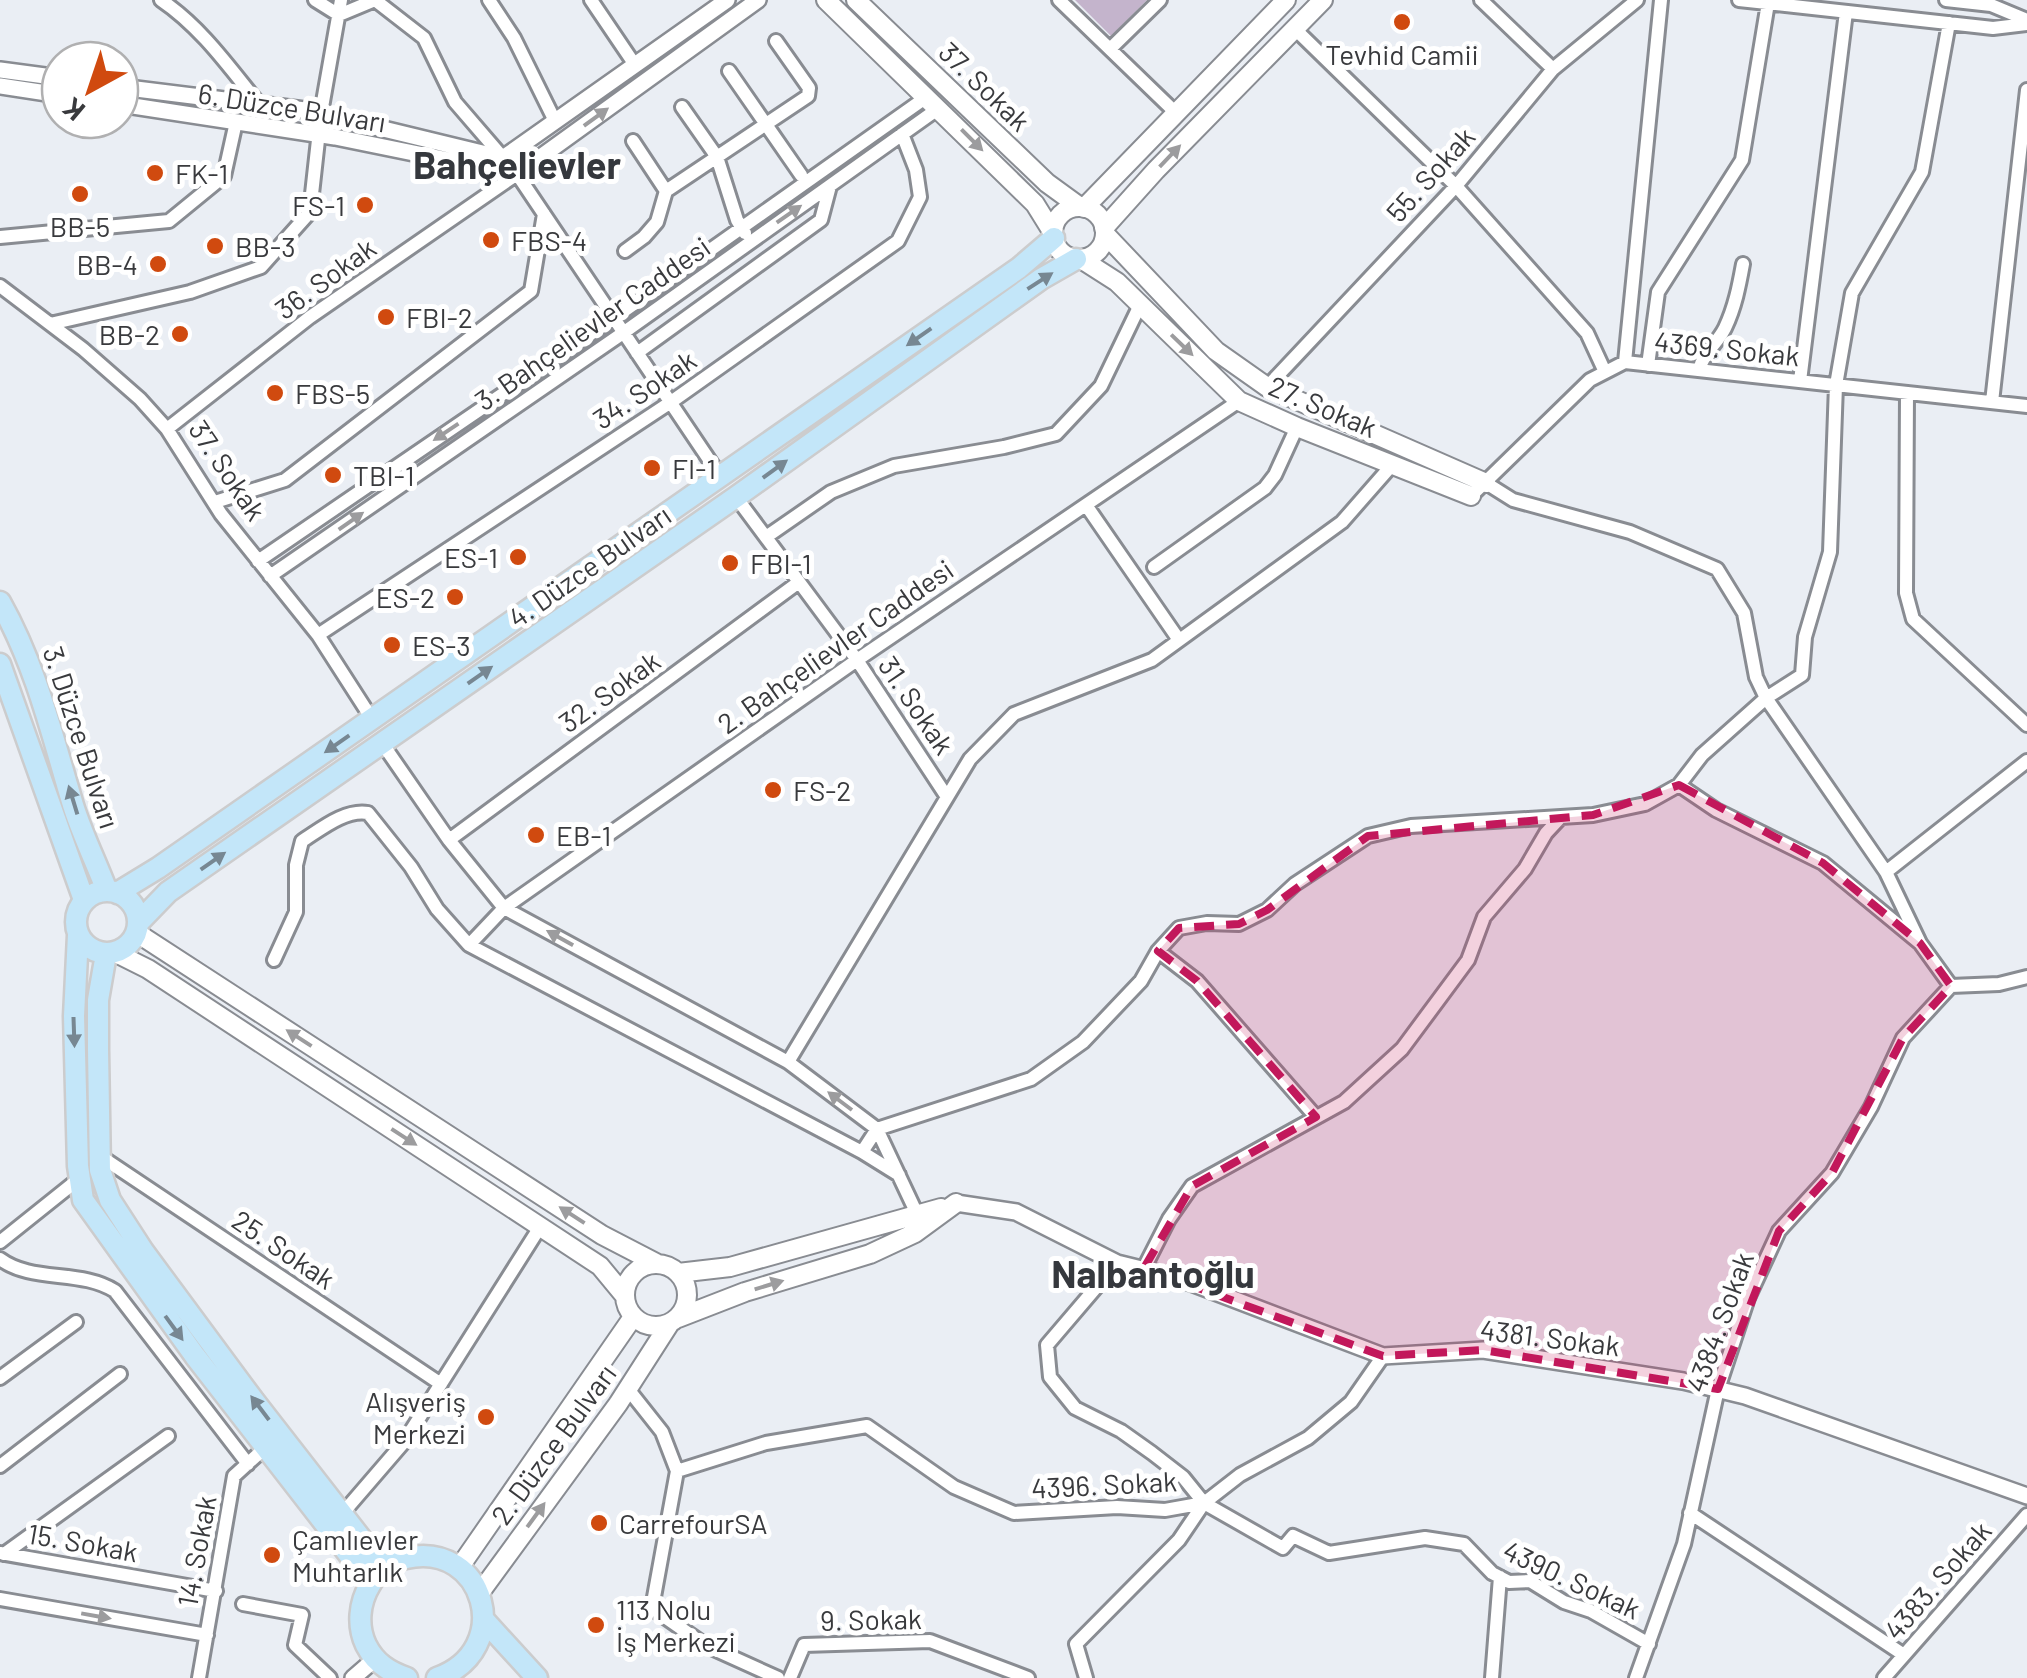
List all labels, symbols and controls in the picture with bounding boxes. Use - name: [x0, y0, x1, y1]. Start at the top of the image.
- marker: Tevhid Camii: [1391, 11, 1413, 33]
- street label: 37. Sokak: [932, 34, 1038, 138]
- place label: Tevhid Camii: [1325, 37, 1479, 71]
- north arrow: [40, 40, 140, 140]
- street label: 6. Düzce Bulvarı: [196, 75, 388, 139]
- text: K: [55, 91, 91, 129]
- one-way arrow: [583, 108, 609, 127]
- street label: 55. Sokak: [1379, 120, 1481, 228]
- one-way arrow: [959, 128, 983, 152]
- district label: Bahçelievler: [413, 141, 622, 187]
- one-way arrow: [1158, 144, 1181, 168]
- place label: FK-1: [175, 156, 228, 190]
- marker: FK-1: [144, 162, 166, 184]
- marker: BB-5: [69, 183, 91, 205]
- place label: FS-1: [292, 188, 345, 222]
- marker: FS-1: [354, 194, 376, 216]
- one-way arrow: [776, 205, 803, 225]
- place label: BB-5: [50, 209, 110, 243]
- place label: FBS-4: [511, 223, 587, 257]
- place label: BB-3: [235, 229, 296, 263]
- street label: 3. Bahçelievler Caddesi: [468, 229, 716, 417]
- marker: FBS-4: [480, 229, 502, 251]
- street label: 36. Sokak: [268, 230, 382, 326]
- marker: BB-3: [204, 235, 226, 257]
- place label: BB-4: [76, 247, 138, 281]
- marker: BB-4: [147, 253, 169, 275]
- one-way arrow: [1026, 273, 1053, 291]
- place label: FBI-2: [406, 300, 473, 334]
- marker: FBI-2: [375, 306, 397, 328]
- place label: BB-2: [99, 317, 160, 351]
- marker: BB-2: [169, 323, 191, 345]
- street label: 4369. Sokak: [1653, 323, 1801, 373]
- one-way arrow: [906, 327, 933, 346]
- one-way arrow: [1169, 333, 1193, 356]
- street label: 34. Sokak: [586, 342, 702, 436]
- street label: 27. Sokak: [1264, 368, 1382, 444]
- place label: FBS-5: [295, 376, 370, 410]
- marker: FBS-5: [264, 382, 286, 404]
- street label: 37. Sokak: [182, 413, 274, 527]
- one-way arrow: [432, 422, 459, 441]
- place label: FI-1: [672, 451, 716, 485]
- marker: FI-1: [641, 457, 663, 479]
- place label: TBI-1: [353, 458, 415, 492]
- one-way arrow: [762, 460, 788, 480]
- marker: TBI-1: [322, 464, 344, 486]
- street label: 4. Düzce Bulvarı: [501, 497, 677, 635]
- one-way arrow: [337, 512, 364, 531]
- place label: ES-1: [444, 540, 498, 574]
- marker: ES-1: [507, 546, 529, 568]
- place label: FBI-1: [750, 546, 812, 580]
- street label: 2. Bahçelievler Caddesi: [711, 552, 959, 740]
- marker: FBI-1: [719, 552, 741, 574]
- place label: ES-2: [376, 580, 435, 614]
- marker: ES-2: [444, 586, 466, 608]
- place label: ES-3: [412, 628, 471, 662]
- marker: ES-3: [381, 634, 403, 656]
- street label: 3. Düzce Bulvarı: [37, 642, 127, 832]
- street label: 32. Sokak: [552, 643, 666, 739]
- street label: 31. Sokak: [872, 649, 962, 761]
- one-way arrow: [466, 666, 493, 685]
- one-way arrow: [323, 734, 350, 753]
- place label: FS-2: [793, 773, 851, 807]
- marker: FS-2: [762, 779, 784, 801]
- one-way arrow: [65, 784, 80, 814]
- place label: EB-1: [556, 818, 611, 852]
- marker: EB-1: [525, 824, 547, 846]
- one-way arrow: [199, 852, 226, 871]
- one-way arrow: [545, 930, 574, 947]
- one-way arrow: [67, 1017, 83, 1049]
- one-way arrow: [285, 1030, 312, 1048]
- one-way arrow: [827, 1092, 853, 1112]
- one-way arrow: [391, 1128, 418, 1146]
- street label: 25. Sokak: [226, 1202, 342, 1296]
- one-way arrow: [558, 1206, 585, 1224]
- street label: 4384. Sokak: [1678, 1247, 1760, 1397]
- district label: Nalbantoğlu: [1051, 1250, 1255, 1296]
- one-way arrow: [754, 1277, 785, 1292]
- street label: 4381. Sokak: [1478, 1312, 1622, 1362]
- one-way arrow: [164, 1314, 184, 1341]
- street label: 2. Düzce Bulvarı: [483, 1357, 623, 1531]
- place label: Alışveriş Merkezi: [365, 1384, 466, 1450]
- one-way arrow: [251, 1395, 271, 1421]
- marker: Alışveriş Merkezi: [475, 1406, 497, 1428]
- street label: 4396. Sokak: [1030, 1463, 1178, 1505]
- street label: 14. Sokak: [170, 1493, 222, 1609]
- one-way arrow: [526, 1502, 546, 1528]
- place label: CarrefourSA: [619, 1506, 768, 1540]
- marker: CarrefourSA: [588, 1512, 610, 1534]
- street label: 4383. Sokak: [1876, 1514, 1998, 1646]
- street label: 15. Sokak: [25, 1516, 141, 1568]
- place label: Çamlıevler Muhtarlık: [292, 1522, 418, 1588]
- street label: 4390. Sokak: [1498, 1532, 1646, 1626]
- marker: Çamlıevler Muhtarlık: [261, 1544, 283, 1566]
- place label: 113 Nolu İş Merkezi: [616, 1592, 736, 1658]
- street label: 9. Sokak: [820, 1601, 922, 1637]
- one-way arrow: [81, 1609, 112, 1624]
- marker: 113 Nolu İş Merkezi: [585, 1614, 607, 1636]

